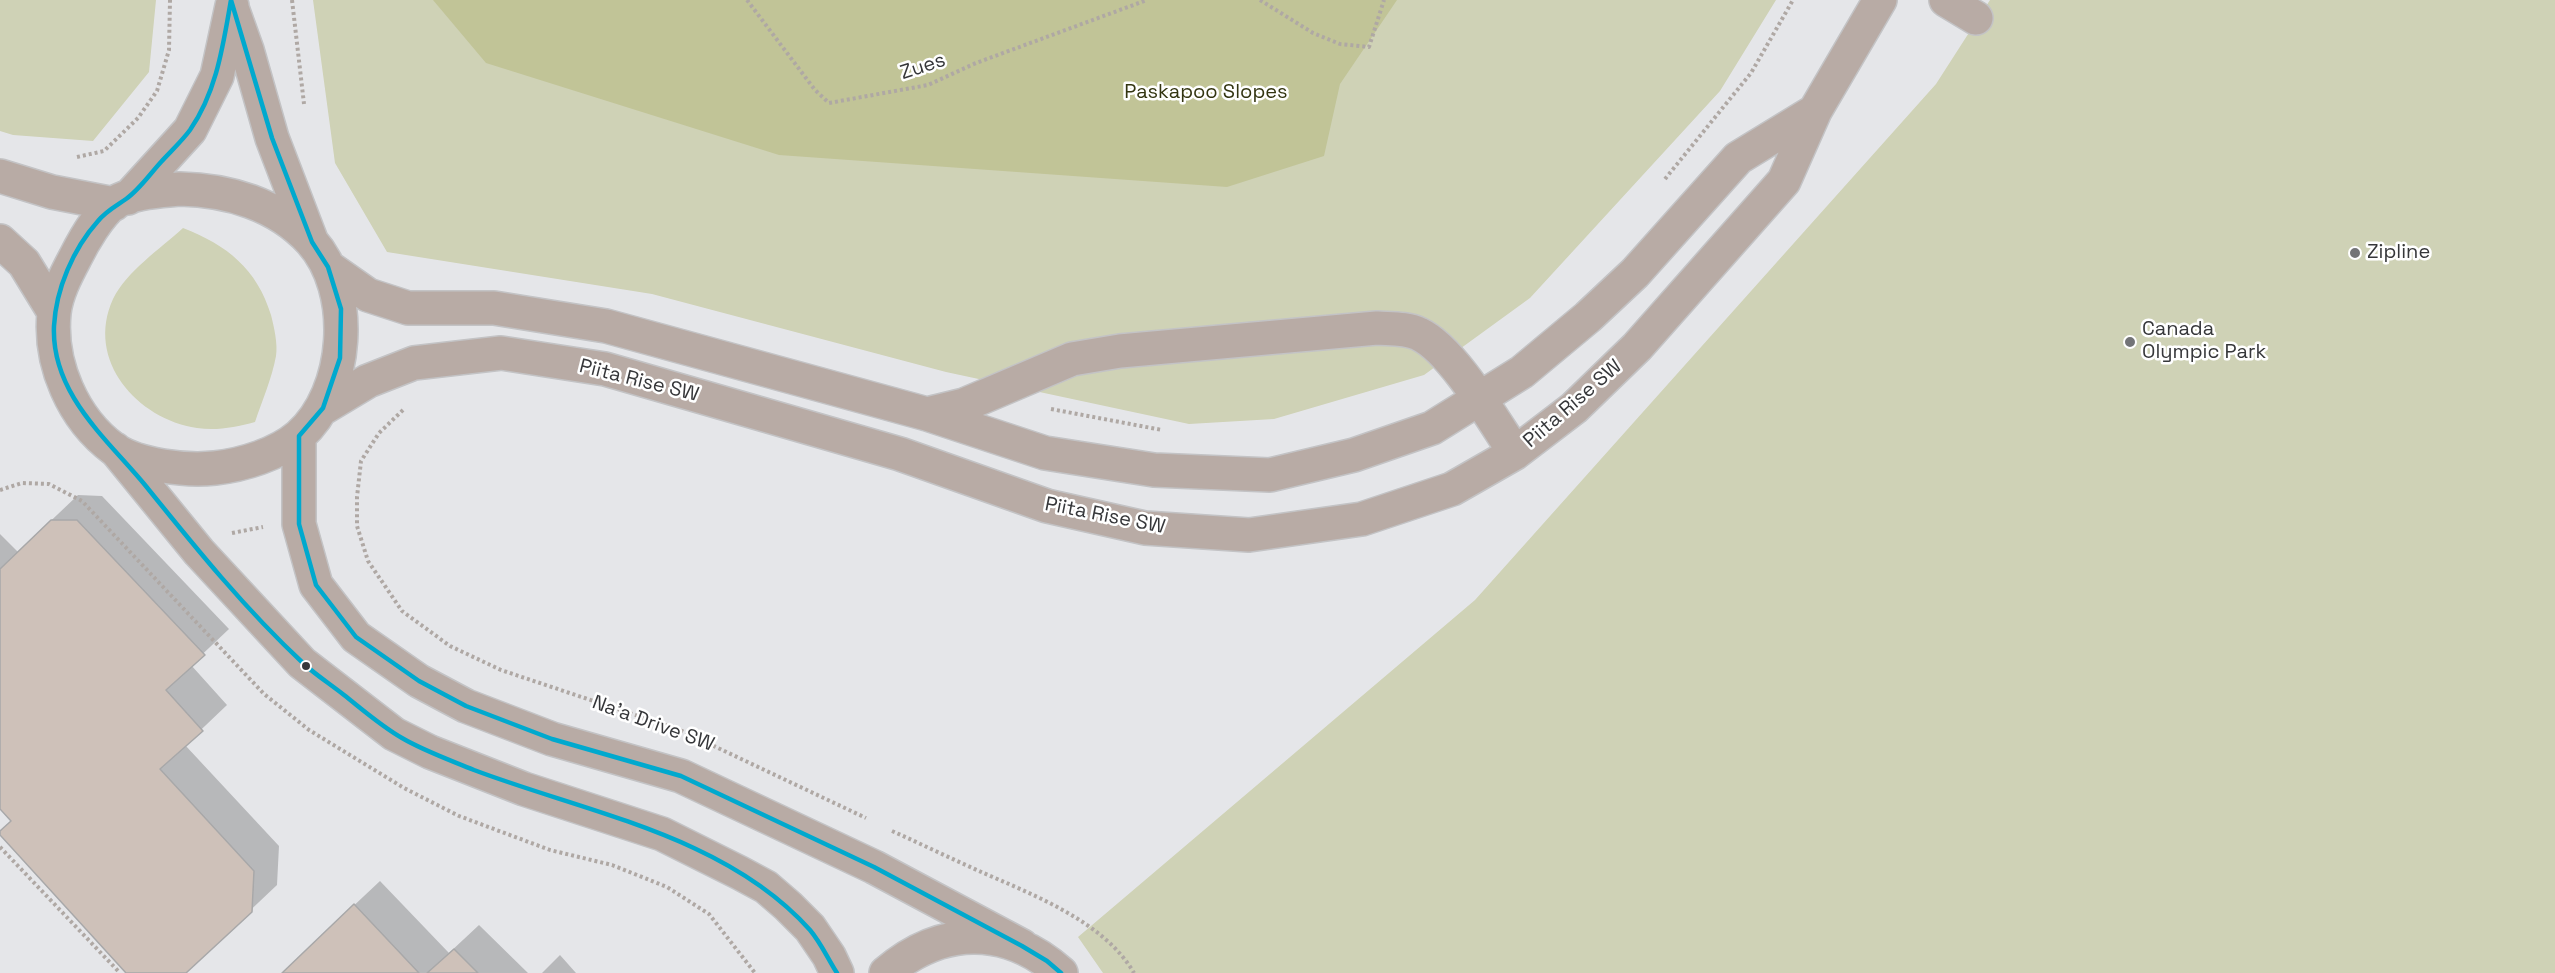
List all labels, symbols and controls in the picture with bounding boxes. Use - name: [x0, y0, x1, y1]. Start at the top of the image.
- street label: Zues: [897, 48, 949, 86]
- park label: Paskapoo Slopes: [1124, 81, 1288, 105]
- place label: Zipline: [2367, 241, 2430, 265]
- marker: Zipline: [2348, 246, 2362, 260]
- place label: Canada Olympic Park: [2142, 318, 2266, 365]
- marker: Canada Olympic Park: [2123, 335, 2137, 349]
- street label: Piita Rise SW: [577, 355, 701, 407]
- street label: Piita Rise SW: [1519, 355, 1627, 453]
- street label: Piita Rise SW: [1043, 493, 1167, 539]
- unlabelled marker: [300, 660, 312, 672]
- street label: Na'a Drive SW: [589, 691, 717, 757]

